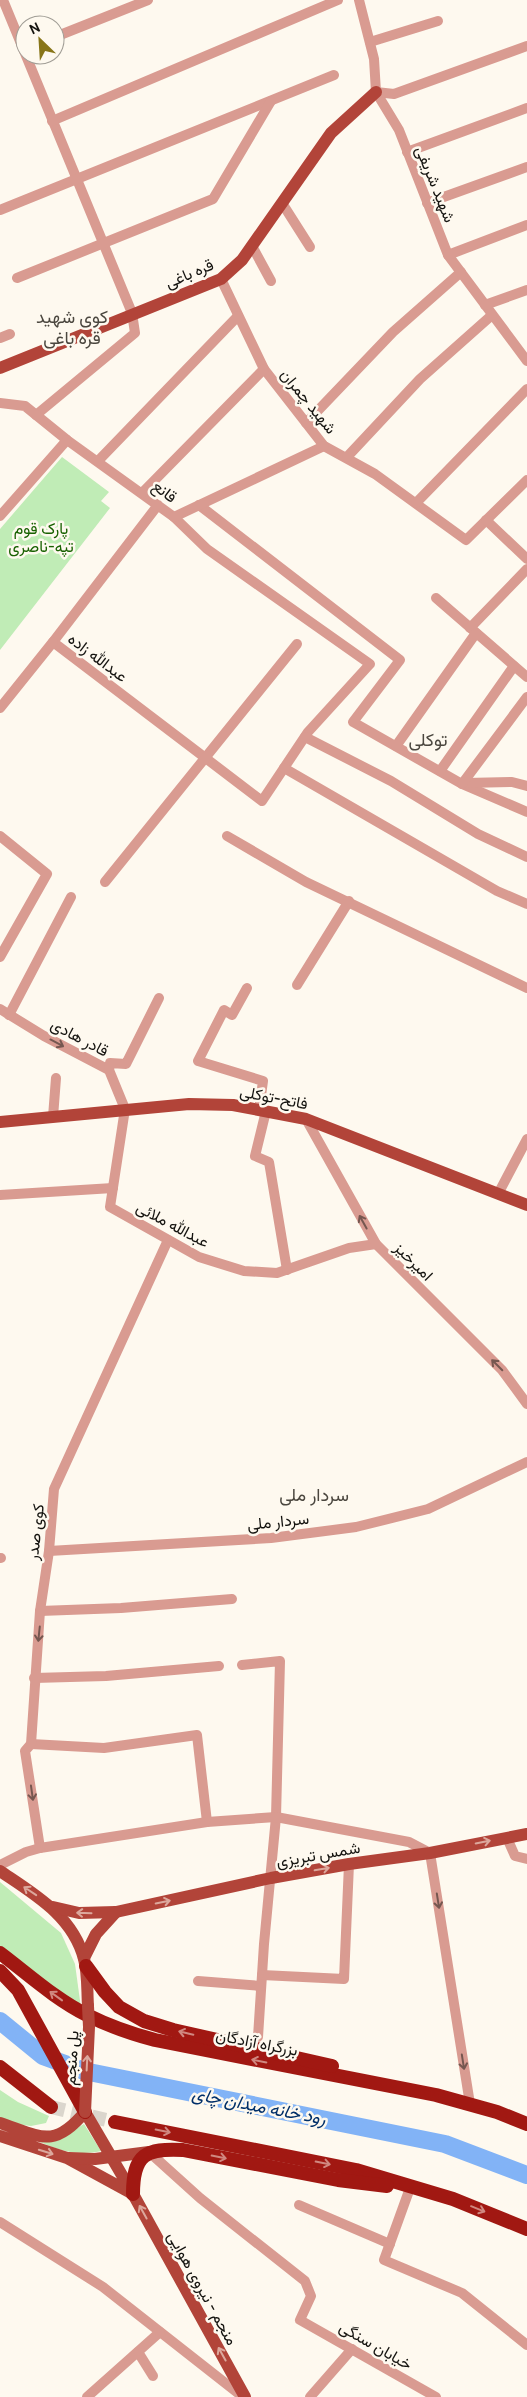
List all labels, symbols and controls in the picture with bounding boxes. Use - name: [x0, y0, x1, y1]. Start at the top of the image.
- north arrow: [15, 15, 65, 65]
- text: N: [26, 18, 43, 38]
- street label: شهید شریفى: [411, 143, 459, 225]
- street label: قره باغی: [162, 255, 217, 293]
- district label: کوی شهید قره باغی: [36, 306, 108, 349]
- street label: شهید چمران: [275, 365, 341, 439]
- street label: قانع: [148, 476, 181, 508]
- park label: پارک قوم تپه-ناصری: [8, 519, 74, 558]
- street label: عبدالله زاده: [64, 629, 131, 687]
- district label: توکلی: [409, 729, 447, 751]
- street label: قادر هادی: [47, 1014, 112, 1061]
- one-way arrow: [49, 1039, 64, 1048]
- street label: فاتح-توکلی: [238, 1082, 309, 1115]
- street label: عبدالله ملائی: [133, 1197, 212, 1252]
- one-way arrow: [358, 1215, 368, 1229]
- street label: امیرخیز: [389, 1237, 437, 1285]
- one-way arrow: [492, 1360, 504, 1372]
- district label: سردار ملی: [279, 1484, 349, 1506]
- street label: کوی صدر: [23, 1503, 49, 1562]
- street label: سردار ملی: [246, 1509, 310, 1535]
- one-way arrow: [34, 1625, 44, 1641]
- one-way arrow: [27, 1785, 37, 1801]
- one-way arrow: [474, 1837, 490, 1847]
- street label: شمس تبریزی: [275, 1838, 362, 1872]
- one-way arrow: [314, 1863, 330, 1873]
- one-way arrow: [23, 1886, 37, 1896]
- one-way arrow: [433, 1893, 443, 1909]
- one-way arrow: [155, 1897, 171, 1906]
- one-way arrow: [76, 1908, 92, 1918]
- one-way arrow: [49, 1991, 63, 2001]
- street label: بزرگراه آزادگان: [214, 2025, 299, 2061]
- one-way arrow: [178, 2027, 194, 2037]
- street label: پل منجم: [61, 2030, 84, 2086]
- one-way arrow: [459, 2053, 469, 2069]
- one-way arrow: [83, 2055, 92, 2071]
- one-way arrow: [251, 2055, 267, 2065]
- water label: رود خانه میدان چای: [190, 2082, 328, 2131]
- one-way arrow: [155, 2127, 171, 2137]
- one-way arrow: [38, 2148, 54, 2157]
- one-way arrow: [210, 2153, 226, 2163]
- one-way arrow: [314, 2159, 330, 2168]
- one-way arrow: [138, 2205, 148, 2220]
- one-way arrow: [470, 2205, 485, 2215]
- street label: منجم - نیروی هوایی: [163, 2228, 242, 2349]
- street label: خیابان سنگی: [336, 2317, 416, 2375]
- one-way arrow: [216, 2348, 226, 2362]

